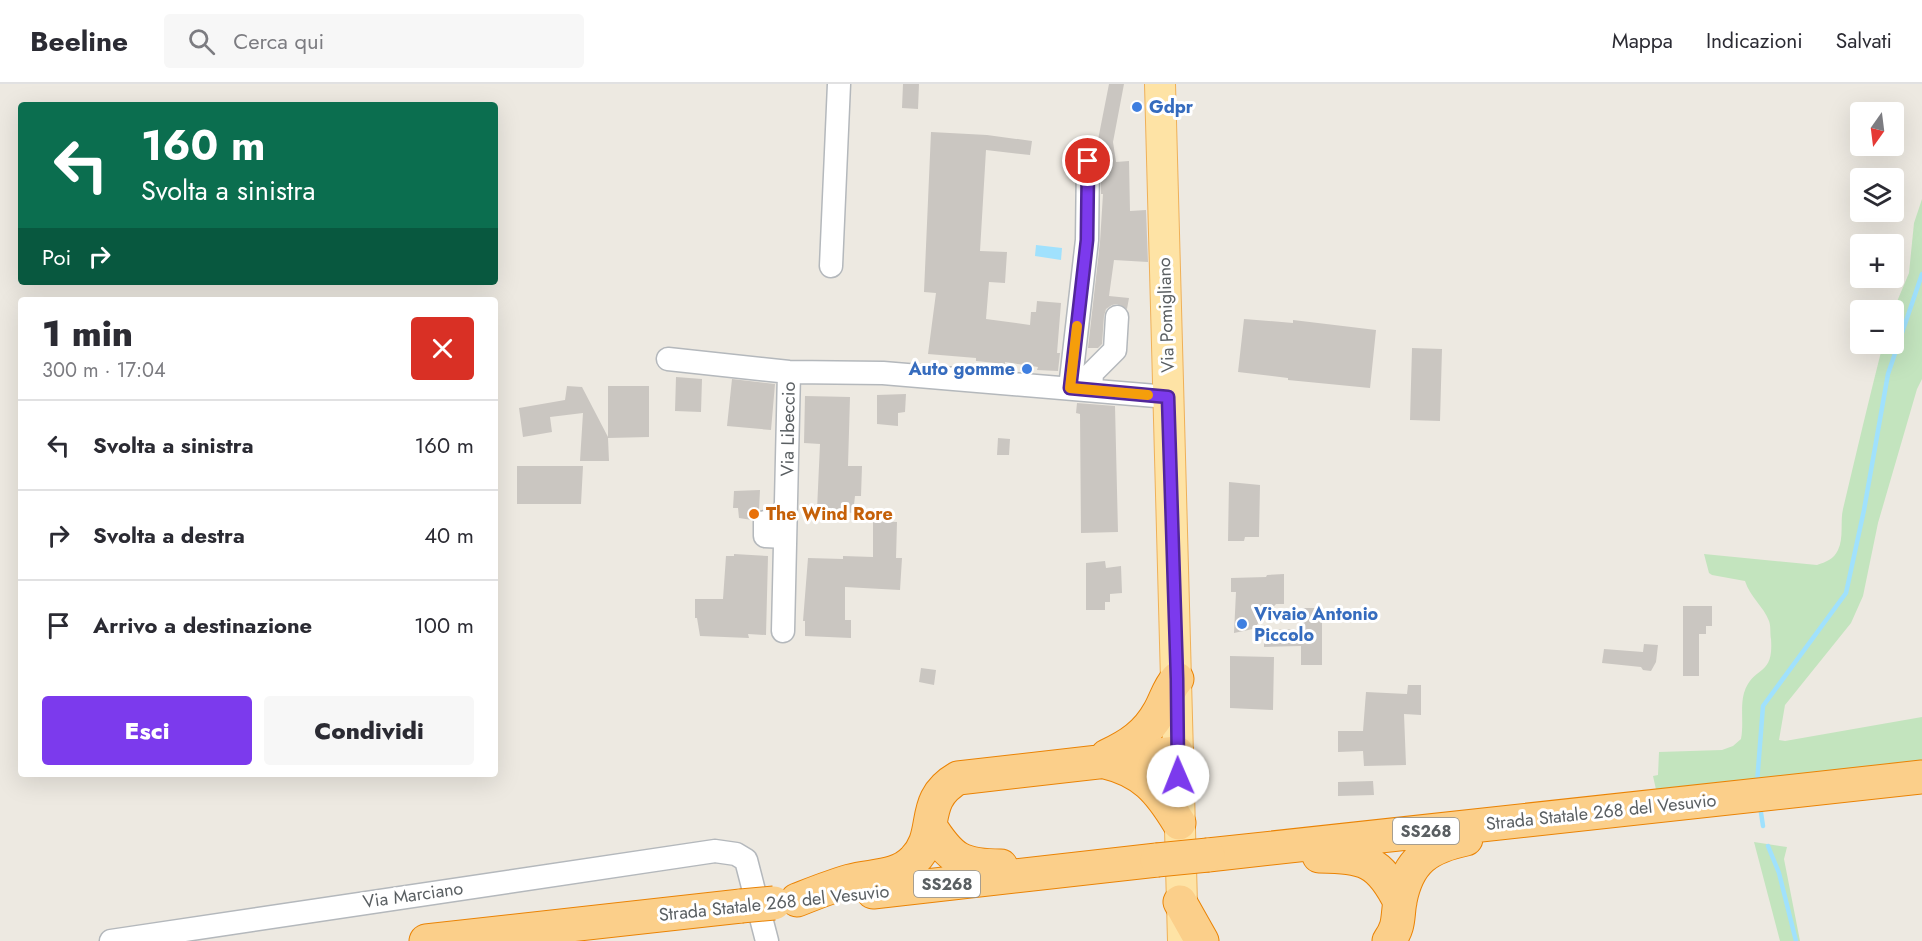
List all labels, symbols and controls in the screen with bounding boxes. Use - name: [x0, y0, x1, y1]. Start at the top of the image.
- search box: [164, 14, 584, 68]
- text: Beeline: [30, 21, 128, 62]
- icon: search: [185, 25, 218, 58]
- text: Cerca qui: [233, 25, 324, 57]
- text: Mappa: [1612, 26, 1673, 56]
- text: Indicazioni: [1706, 26, 1803, 56]
- text: Salvati: [1836, 26, 1892, 56]
- place label: Gdpr: [1149, 94, 1194, 120]
- marker: Gdpr: [1130, 100, 1144, 114]
- north arrow: [1850, 102, 1904, 156]
- map controls: [1850, 102, 1904, 354]
- text: 160 m: [141, 115, 265, 176]
- icon: left: [42, 126, 120, 204]
- pin: [1062, 135, 1113, 186]
- icon: arrive: [1071, 144, 1104, 177]
- button: layers: [1850, 168, 1904, 222]
- text: Svolta a sinistra: [141, 171, 316, 210]
- button: +: [1850, 234, 1904, 288]
- icon: right: [83, 240, 116, 273]
- text: Poi: [42, 241, 71, 273]
- street label: Via Pomigliano: [1151, 257, 1181, 373]
- button: −: [1850, 300, 1904, 354]
- text: 1 min: [42, 307, 133, 359]
- button: close: [411, 317, 474, 380]
- text: 300 m · 17:04: [42, 356, 166, 385]
- place label: Auto gomme: [908, 356, 1015, 382]
- marker: Auto gomme: [1020, 362, 1034, 376]
- street label: Via Libeccio: [774, 381, 802, 477]
- icon: left: [42, 429, 75, 462]
- text: Svolta a sinistra: [93, 429, 254, 461]
- text: 160 m: [414, 429, 474, 461]
- place label: The Wind Rore: [766, 501, 893, 527]
- marker: The Wind Rore: [747, 507, 761, 521]
- icon: right: [42, 519, 75, 552]
- text: Svolta a destra: [93, 519, 245, 551]
- text: 40 m: [424, 519, 474, 551]
- place label: Vivaio Antonio Piccolo: [1253, 601, 1379, 648]
- icon: arrive: [42, 609, 75, 642]
- text: Arrivo a destinazione: [93, 609, 312, 641]
- text: 100 m: [414, 609, 474, 641]
- marker: Vivaio Antonio Piccolo: [1235, 617, 1249, 631]
- button: Esci: [42, 696, 252, 765]
- button: Condividi: [264, 696, 474, 765]
- position arrow: [1146, 744, 1210, 808]
- street label: Strada Statale 268 del Vesuvio: [1484, 787, 1718, 837]
- road number: SS268: [1393, 818, 1459, 844]
- road number: SS268: [914, 871, 980, 897]
- street label: Via Marciano: [361, 875, 465, 915]
- street label: Strada Statale 268 del Vesuvio: [657, 878, 891, 928]

